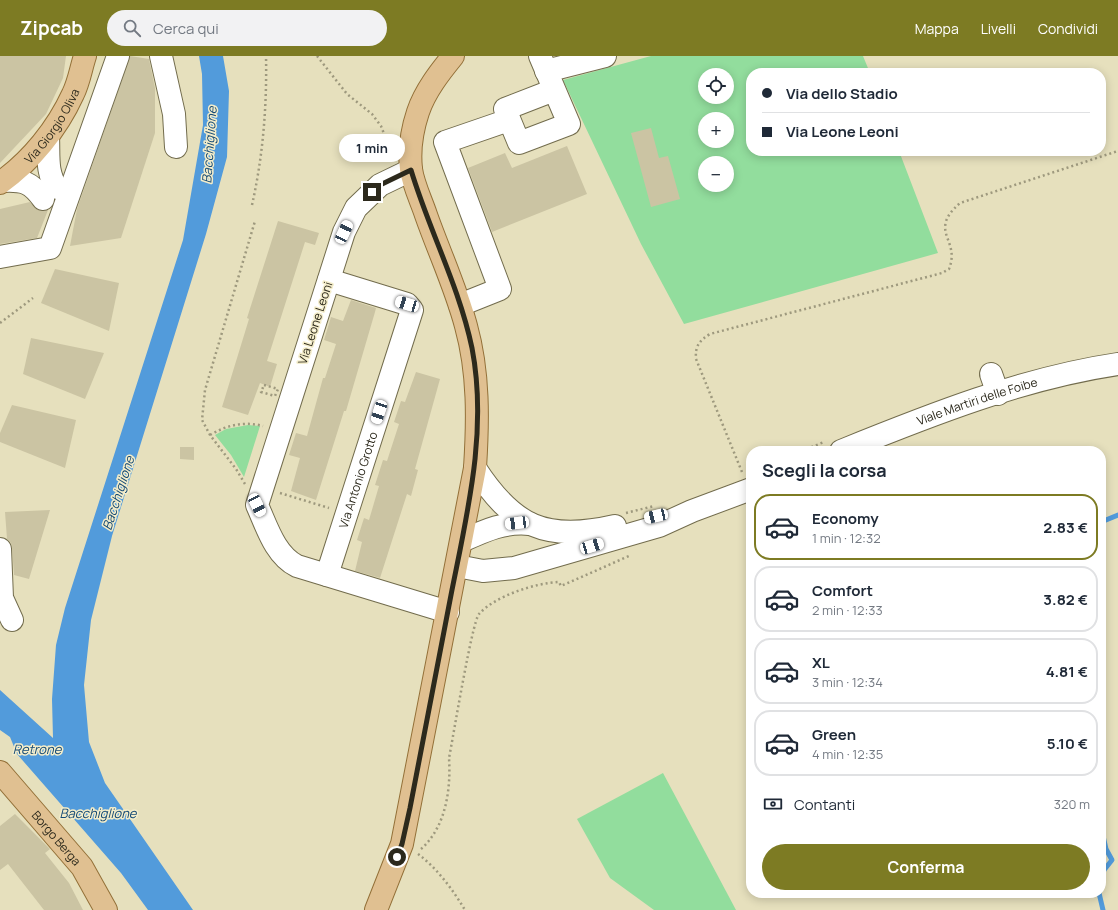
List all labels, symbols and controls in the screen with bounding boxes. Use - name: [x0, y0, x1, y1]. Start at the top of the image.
- search box: [107, 10, 387, 46]
- text: Zipcab: [20, 15, 83, 41]
- icon: search: [121, 17, 143, 39]
- text: Cerca qui: [153, 18, 219, 39]
- text: Mappa: [915, 19, 959, 38]
- text: Livelli: [981, 19, 1016, 38]
- text: Condividi: [1038, 19, 1098, 38]
- map controls: [698, 68, 734, 192]
- button: locate: [698, 68, 734, 104]
- text: Via dello Stadio: [786, 83, 898, 104]
- street label: Via Giorgio Oliva: [20, 86, 83, 167]
- water label: Bacchiglione: [197, 105, 221, 184]
- button: +: [698, 112, 734, 148]
- text: Via Leone Leoni: [786, 121, 899, 142]
- callout: 1 min: [339, 134, 405, 162]
- text: 1 min: [356, 139, 388, 157]
- button: −: [698, 156, 734, 192]
- route end: [363, 183, 381, 201]
- car: [333, 219, 355, 245]
- street label: Via Leone Leoni: [294, 280, 336, 366]
- car: [394, 295, 420, 313]
- street label: Viale Martiri delle Foibe: [914, 373, 1039, 429]
- car: [370, 399, 388, 425]
- street label: Via Antonio Grotto: [334, 429, 381, 530]
- water label: Bacchiglione: [98, 452, 139, 532]
- text: Scegli la corsa: [762, 458, 887, 482]
- car: [246, 492, 268, 518]
- car: [643, 507, 669, 525]
- text: Economy: [812, 508, 879, 529]
- icon: car: [764, 509, 800, 545]
- car: [504, 516, 530, 530]
- text: 2.83 €: [1043, 517, 1088, 538]
- text: 1 min · 12:32: [812, 529, 881, 547]
- car: [579, 537, 605, 555]
- text: Comfort: [812, 580, 873, 601]
- icon: car: [764, 581, 800, 617]
- text: 3.82 €: [1043, 589, 1088, 610]
- text: 2 min · 12:33: [812, 601, 883, 619]
- text: XL: [812, 652, 830, 673]
- icon: car: [764, 653, 800, 689]
- text: 4.81 €: [1046, 661, 1088, 682]
- text: 3 min · 12:34: [812, 673, 883, 691]
- text: Green: [812, 724, 856, 745]
- icon: car: [764, 725, 800, 761]
- text: 5.10 €: [1047, 733, 1088, 754]
- water label: Retrone: [13, 740, 63, 758]
- text: 4 min · 12:35: [812, 745, 883, 763]
- icon: cash: [762, 793, 784, 815]
- text: Contanti: [794, 794, 855, 815]
- text: 320 m: [1054, 795, 1090, 813]
- water label: Bacchiglione: [60, 804, 138, 822]
- street label: Borgo Berga: [28, 807, 85, 869]
- button: Conferma: [762, 844, 1090, 890]
- route start: [388, 848, 406, 866]

